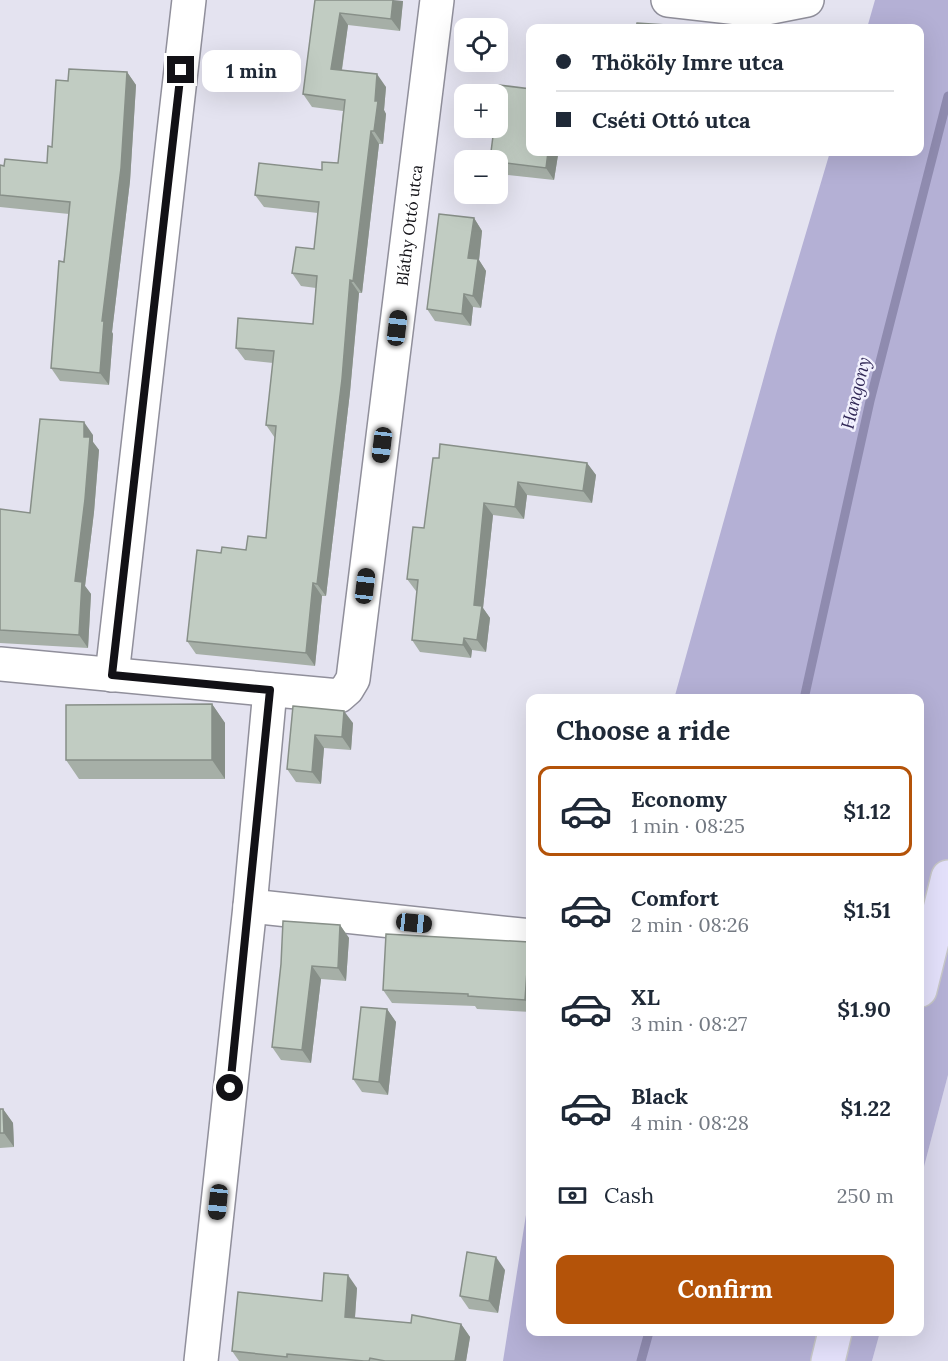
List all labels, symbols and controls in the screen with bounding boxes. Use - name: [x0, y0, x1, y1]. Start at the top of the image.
- map controls: [454, 18, 508, 204]
- button: locate: [454, 18, 508, 72]
- text: Thököly Imre utca: [592, 48, 784, 76]
- callout: 1 min: [202, 49, 301, 91]
- route end: [167, 56, 194, 83]
- text: 1 min: [226, 58, 277, 83]
- button: +: [454, 84, 508, 138]
- text: Cséti Ottó utca: [592, 106, 751, 134]
- button: −: [454, 150, 508, 204]
- street label: Bláthy Ottó utca: [392, 163, 427, 287]
- car: [386, 309, 408, 347]
- water label: Hangony: [835, 354, 876, 431]
- car: [371, 426, 393, 464]
- car: [354, 567, 376, 605]
- text: Choose a ride: [556, 713, 730, 747]
- icon: car: [559, 784, 613, 838]
- text: Economy: [631, 785, 727, 813]
- text: $1.12: [843, 797, 891, 825]
- text: 1 min · 08:25: [631, 813, 745, 838]
- icon: car: [559, 883, 613, 937]
- text: Comfort: [631, 884, 719, 912]
- text: $1.51: [843, 896, 891, 924]
- car: [395, 912, 433, 934]
- text: 2 min · 08:26: [631, 912, 749, 937]
- icon: car: [559, 982, 613, 1036]
- text: XL: [631, 983, 660, 1011]
- text: $1.90: [837, 995, 891, 1023]
- text: 3 min · 08:27: [631, 1011, 747, 1036]
- route start: [216, 1074, 243, 1101]
- icon: car: [559, 1081, 613, 1135]
- text: Black: [631, 1082, 688, 1110]
- text: $1.22: [841, 1094, 891, 1122]
- text: 4 min · 08:28: [631, 1110, 749, 1135]
- icon: cash: [556, 1179, 589, 1212]
- text: Cash: [604, 1181, 654, 1209]
- car: [207, 1183, 229, 1221]
- text: 250 m: [837, 1183, 894, 1208]
- button: Confirm: [556, 1255, 894, 1324]

